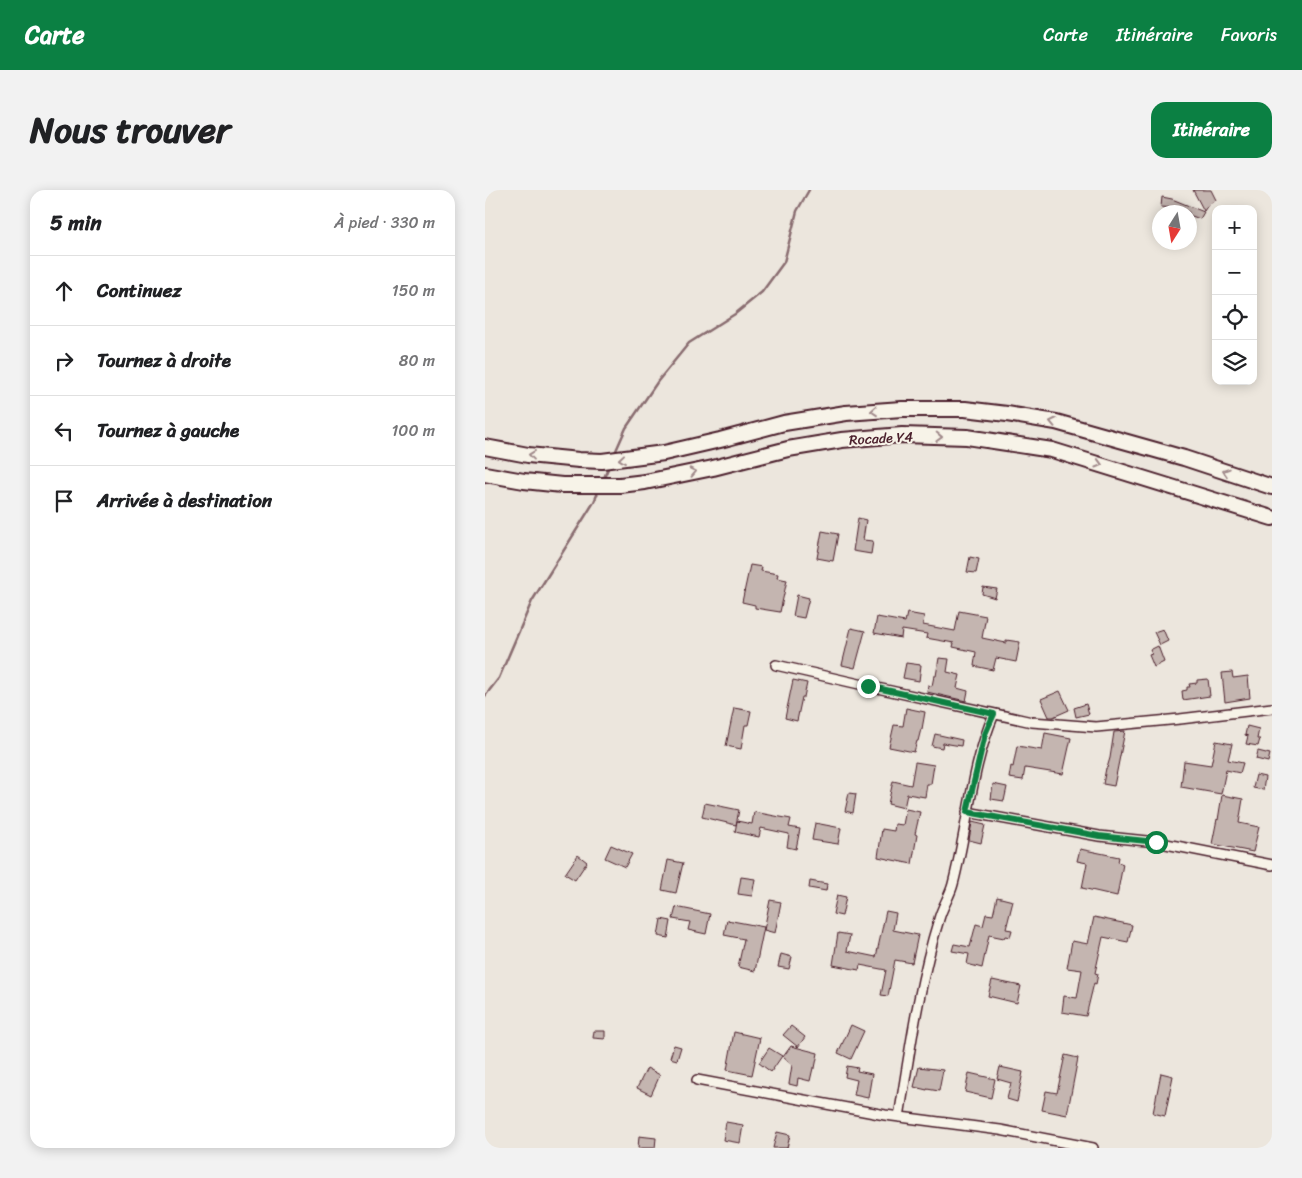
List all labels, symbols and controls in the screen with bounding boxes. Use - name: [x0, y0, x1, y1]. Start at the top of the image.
- text: Carte: [25, 14, 85, 56]
- text: Carte: [1043, 19, 1088, 51]
- text: Itinéraire: [1116, 19, 1193, 51]
- text: Favoris: [1221, 19, 1277, 51]
- text: Nous trouver: [30, 99, 230, 161]
- button: Itinéraire: [1151, 102, 1272, 158]
- text: 5 min: [50, 204, 102, 242]
- north arrow: [1152, 205, 1197, 250]
- map controls: [1212, 205, 1257, 385]
- button: +: [1212, 205, 1257, 250]
- text: À pied · 330 m: [334, 208, 435, 237]
- button: −: [1212, 250, 1257, 295]
- text: Continuez: [97, 274, 182, 307]
- text: 150 m: [392, 276, 435, 305]
- icon: ahead: [50, 277, 78, 305]
- button: locate: [1212, 295, 1257, 340]
- button: layers: [1212, 340, 1257, 385]
- text: Tournez à droite: [97, 344, 231, 377]
- text: 80 m: [399, 346, 435, 375]
- icon: right: [50, 347, 78, 375]
- one-way arrow: [870, 406, 878, 417]
- text: Tournez à gauche: [97, 414, 239, 447]
- text: 100 m: [391, 416, 435, 445]
- icon: left: [50, 417, 78, 445]
- one-way arrow: [1048, 417, 1057, 428]
- street label: Rocade Y4: [848, 424, 914, 453]
- one-way arrow: [936, 431, 944, 442]
- one-way arrow: [528, 450, 536, 461]
- one-way arrow: [617, 453, 625, 464]
- one-way arrow: [1094, 459, 1102, 469]
- one-way arrow: [689, 467, 697, 478]
- one-way arrow: [1222, 468, 1230, 478]
- text: Arrivée à destination: [97, 484, 272, 517]
- icon: arrive: [50, 487, 78, 515]
- route end: [857, 675, 880, 698]
- route start: [1145, 831, 1168, 854]

